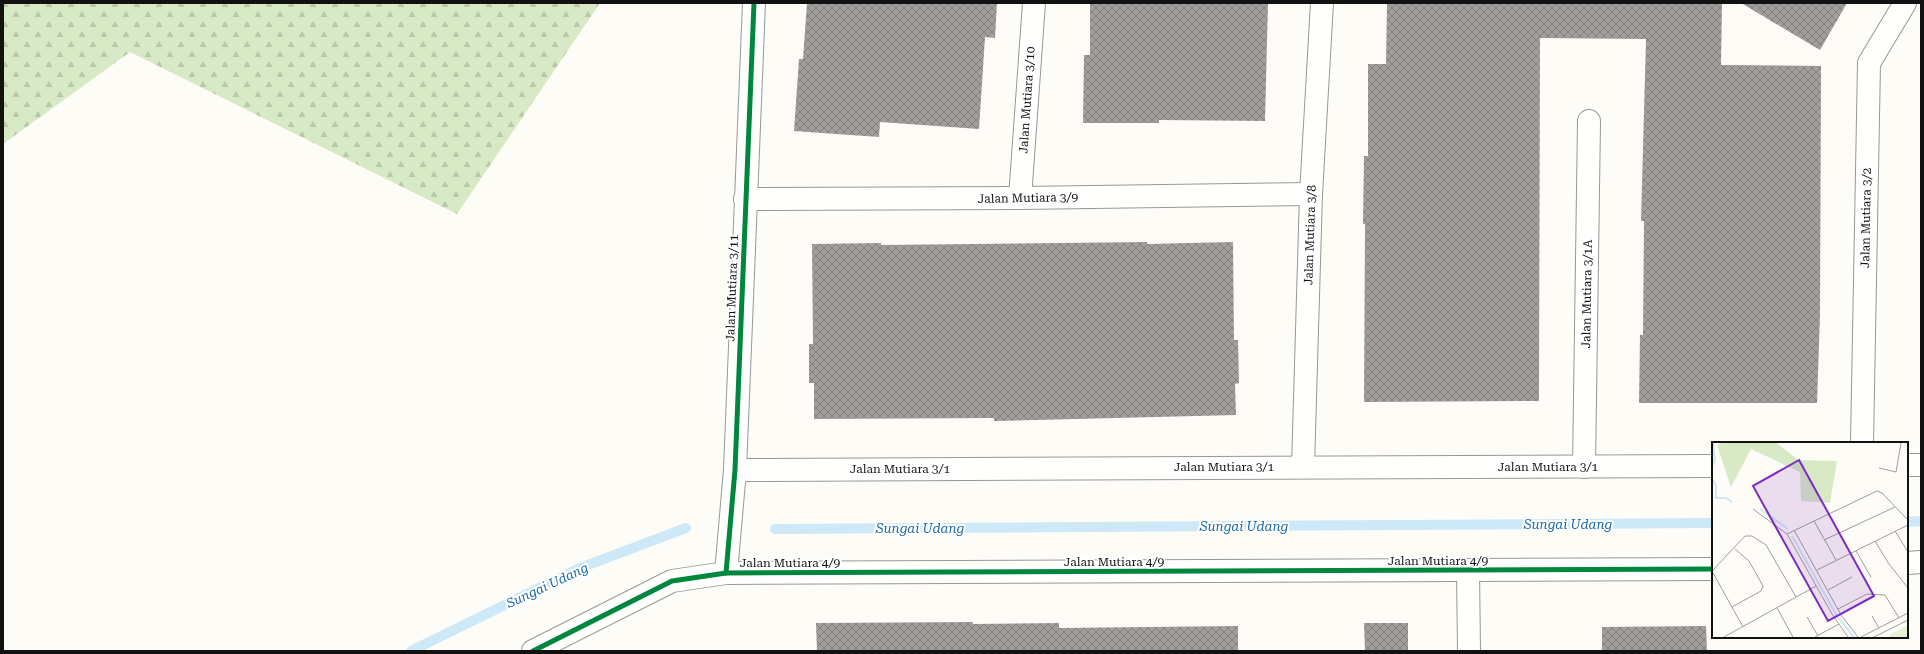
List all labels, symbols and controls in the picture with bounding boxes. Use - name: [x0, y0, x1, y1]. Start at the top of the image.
- street label: Jalan Mutiara 3/10: [1016, 46, 1038, 154]
- street label: Jalan Mutiara 3/2: [1858, 167, 1874, 268]
- street label: Jalan Mutiara 3/8: [1301, 184, 1319, 285]
- street label: Jalan Mutiara 3/9: [978, 190, 1079, 206]
- street label: Jalan Mutiara 3/11: [723, 234, 741, 342]
- street label: Jalan Mutiara 3/1A: [1579, 239, 1595, 349]
- inset map: [1712, 442, 1908, 638]
- street label: Jalan Mutiara 3/1: [1174, 460, 1275, 474]
- street label: Jalan Mutiara 3/1: [1498, 460, 1599, 474]
- street label: Jalan Mutiara 3/1: [850, 462, 951, 476]
- water label: Sungai Udang: [1523, 517, 1613, 532]
- water label: Sungai Udang: [1199, 519, 1289, 534]
- water label: Sungai Udang: [875, 521, 965, 536]
- street label: Jalan Mutiara 4/9: [1388, 554, 1489, 568]
- street label: Jalan Mutiara 4/9: [1064, 555, 1165, 569]
- street label: Jalan Mutiara 4/9: [740, 556, 841, 570]
- water label: Sungai Udang: [503, 560, 591, 611]

